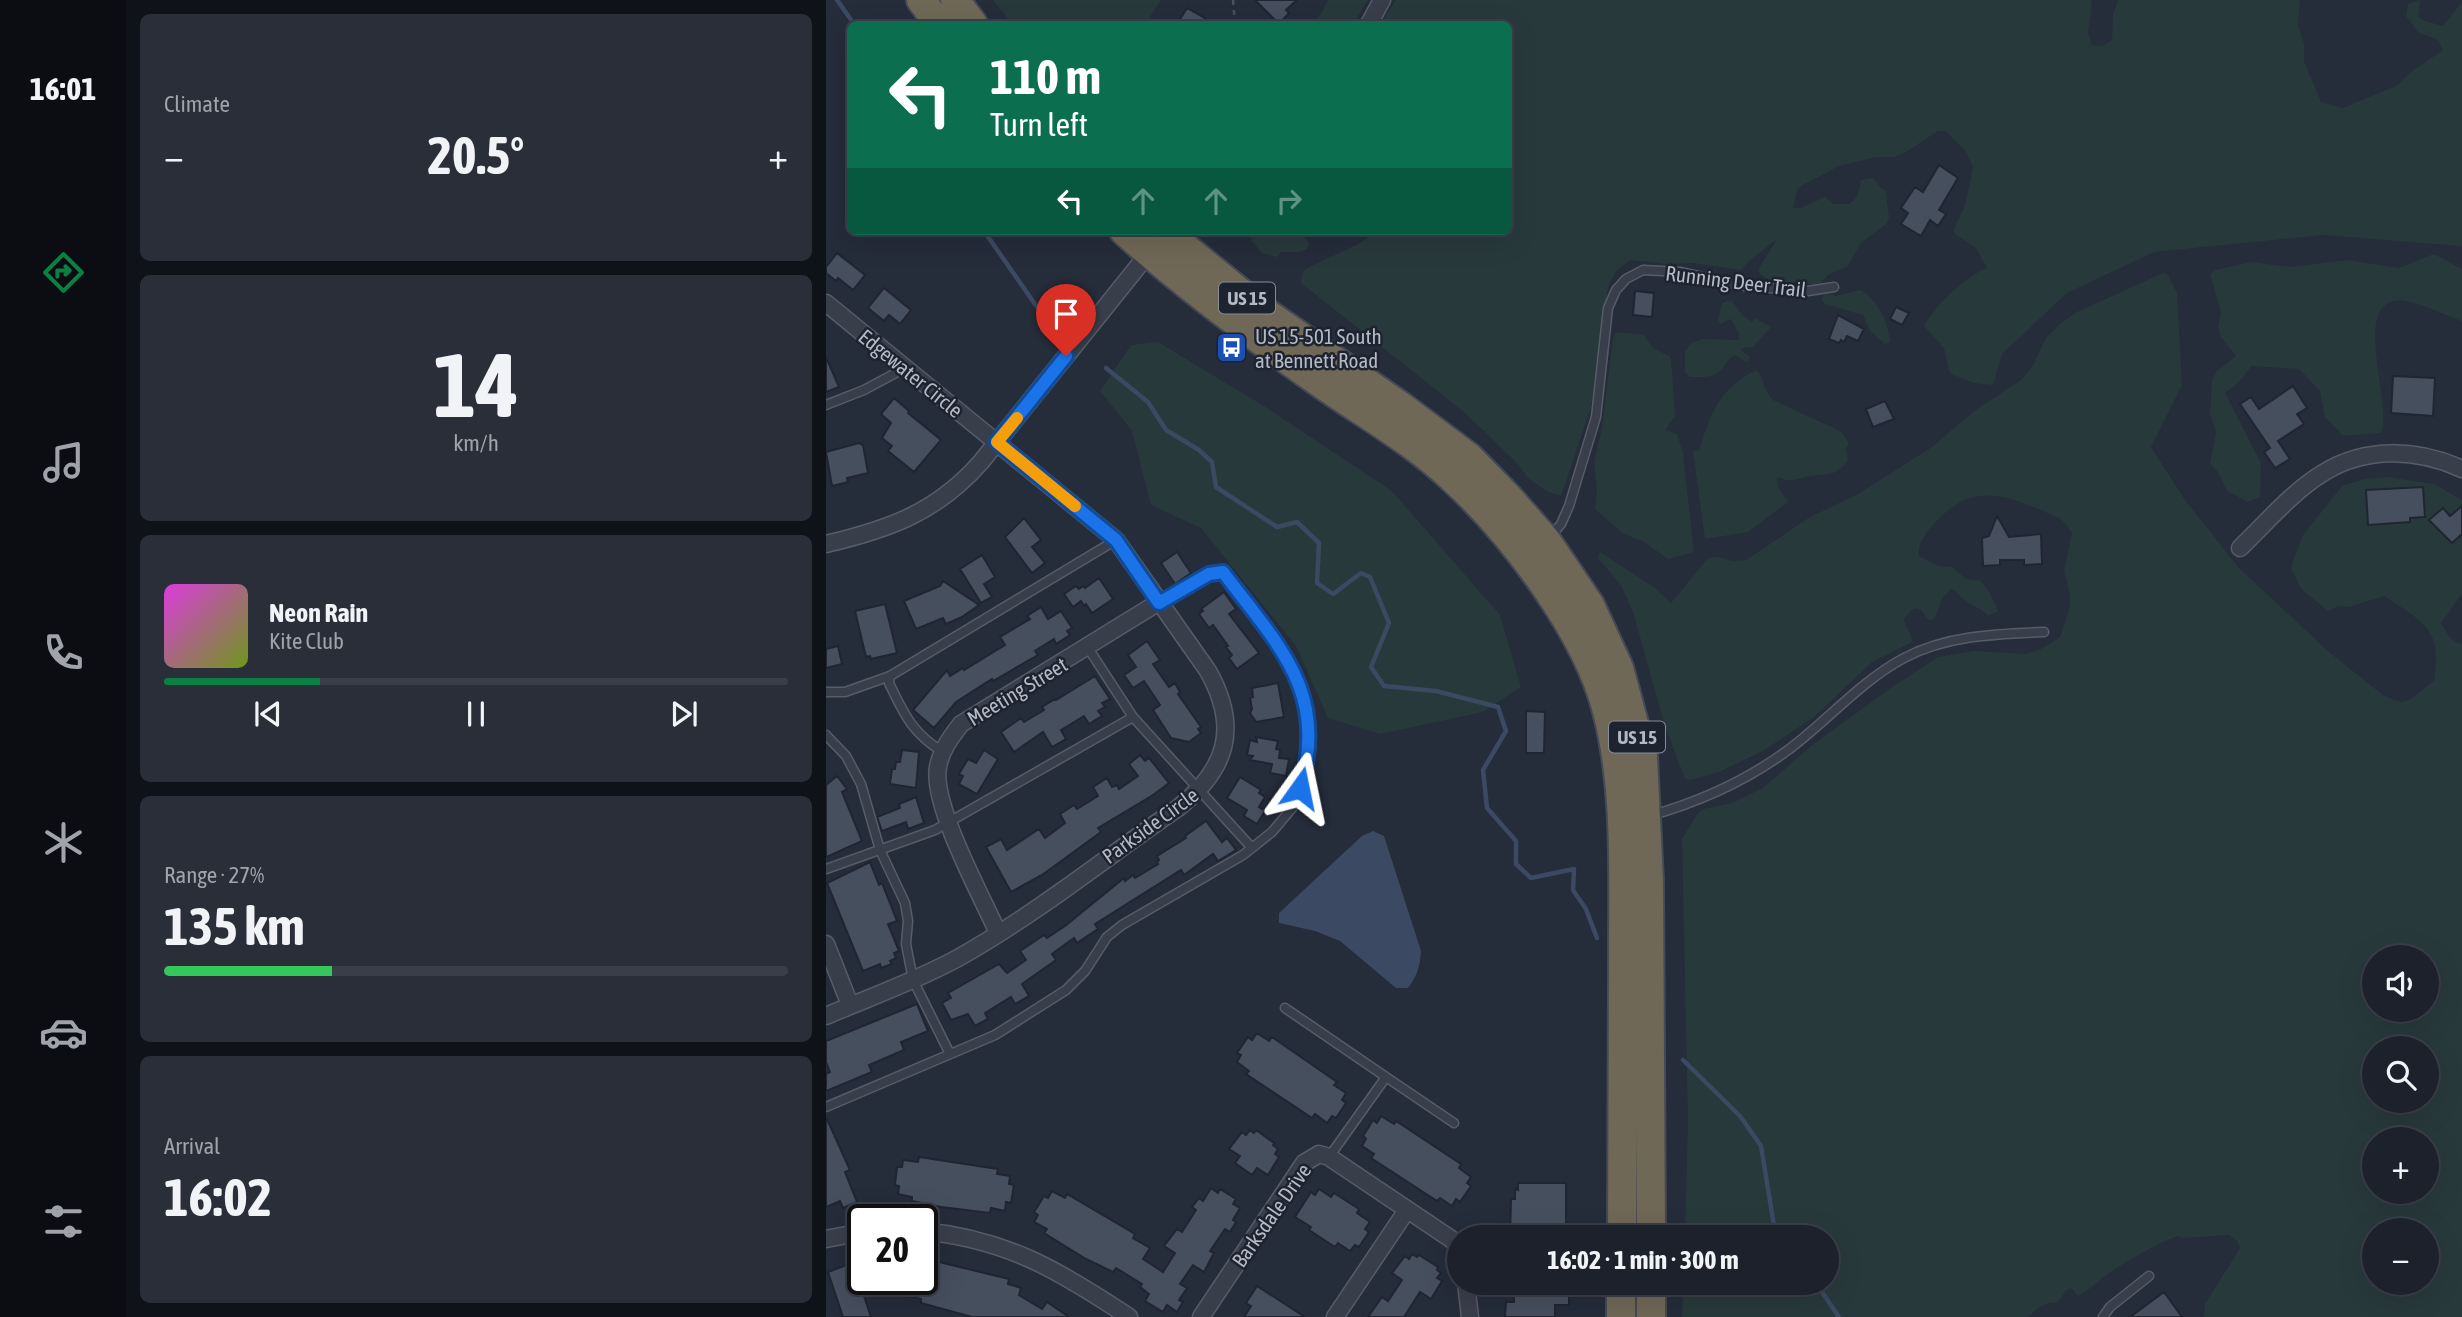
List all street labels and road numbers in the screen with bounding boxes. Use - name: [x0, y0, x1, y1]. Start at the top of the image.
- street label: Running Deer Trail: [1664, 260, 1808, 302]
- road number: US 15: [1219, 282, 1275, 314]
- street label: Edgewater Circle: [854, 324, 968, 422]
- street label: Meeting Street: [963, 652, 1071, 730]
- road number: US 15: [1609, 722, 1665, 752]
- street label: Parkside Circle: [1097, 782, 1203, 868]
- street label: Barksdale Drive: [1227, 1159, 1315, 1271]

